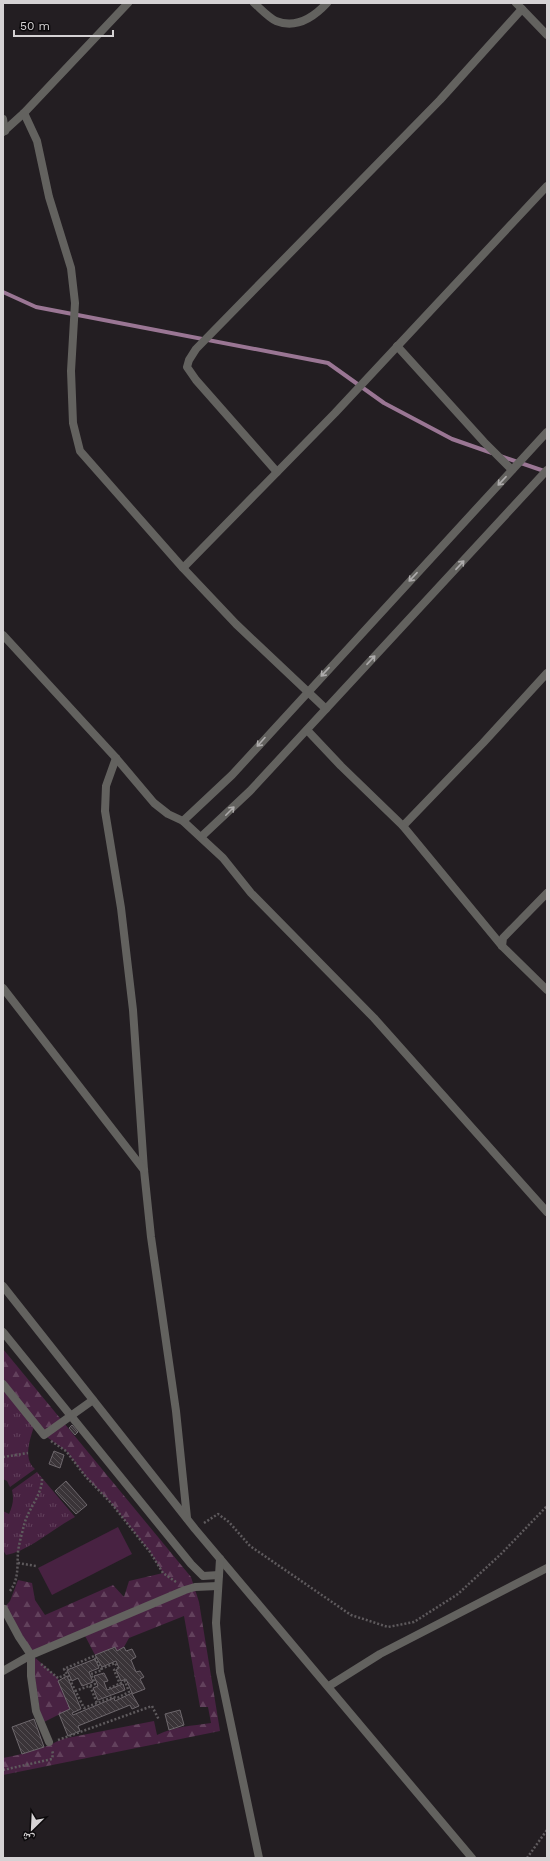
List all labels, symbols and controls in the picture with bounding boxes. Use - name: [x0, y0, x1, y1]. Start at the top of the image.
- scale bar: [14, 12, 113, 38]
- text: 50 m: [20, 19, 50, 33]
- one-way arrow: [497, 476, 506, 487]
- one-way arrow: [455, 560, 464, 570]
- one-way arrow: [409, 572, 418, 582]
- one-way arrow: [366, 655, 376, 665]
- one-way arrow: [320, 667, 330, 677]
- one-way arrow: [257, 737, 266, 747]
- one-way arrow: [225, 806, 235, 816]
- north arrow: [12, 1809, 52, 1849]
- text: ش: [20, 1828, 37, 1846]

